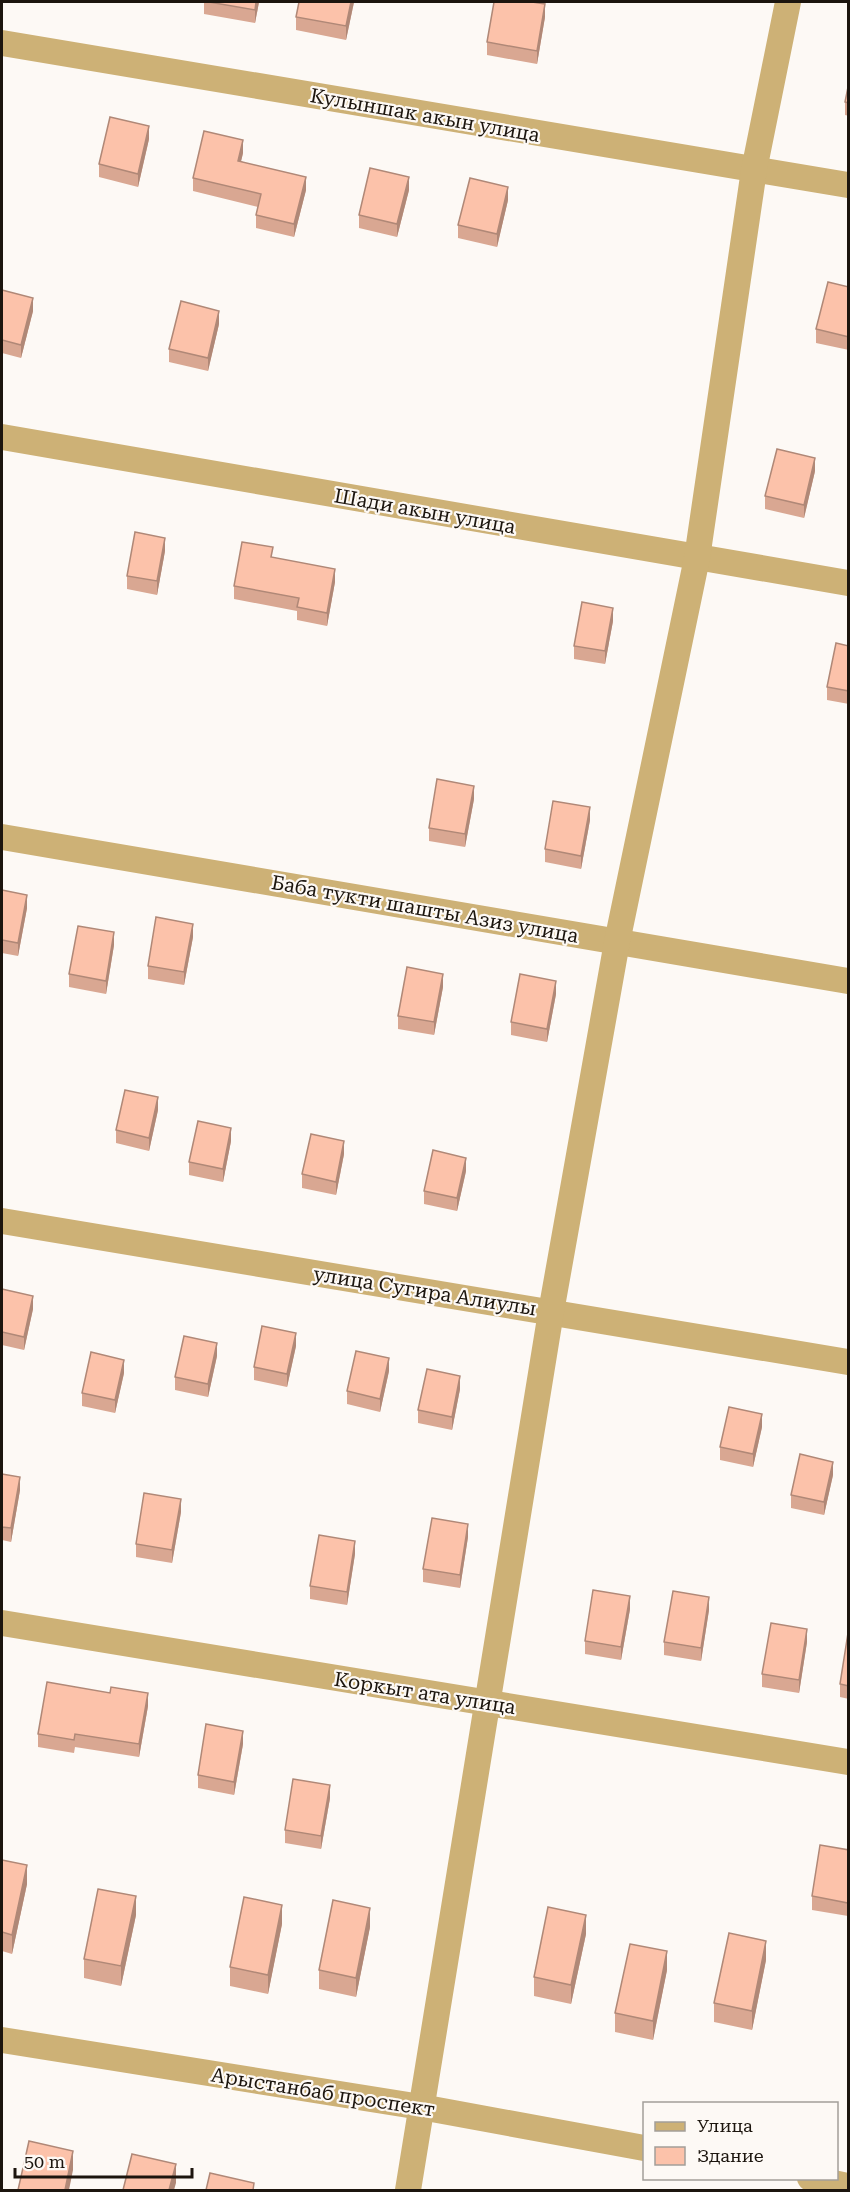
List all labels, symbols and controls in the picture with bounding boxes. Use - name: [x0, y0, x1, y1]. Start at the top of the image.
- street label: Кулыншак акын улица: [308, 83, 542, 147]
- street label: Шади акын улица: [332, 483, 518, 539]
- street label: Баба тукти шашты Азиз улица: [270, 870, 581, 948]
- street label: улица Сугира Алиулы: [312, 1262, 538, 1320]
- street label: Коркыт ата улица: [332, 1667, 518, 1719]
- street label: Арыстанбаб проспект: [209, 2062, 437, 2122]
- legend: [643, 2102, 838, 2180]
- text: Улица: [697, 2115, 753, 2136]
- scale bar: [15, 2141, 192, 2179]
- text: Здание: [697, 2145, 764, 2166]
- text: 50 m: [24, 2151, 65, 2172]

